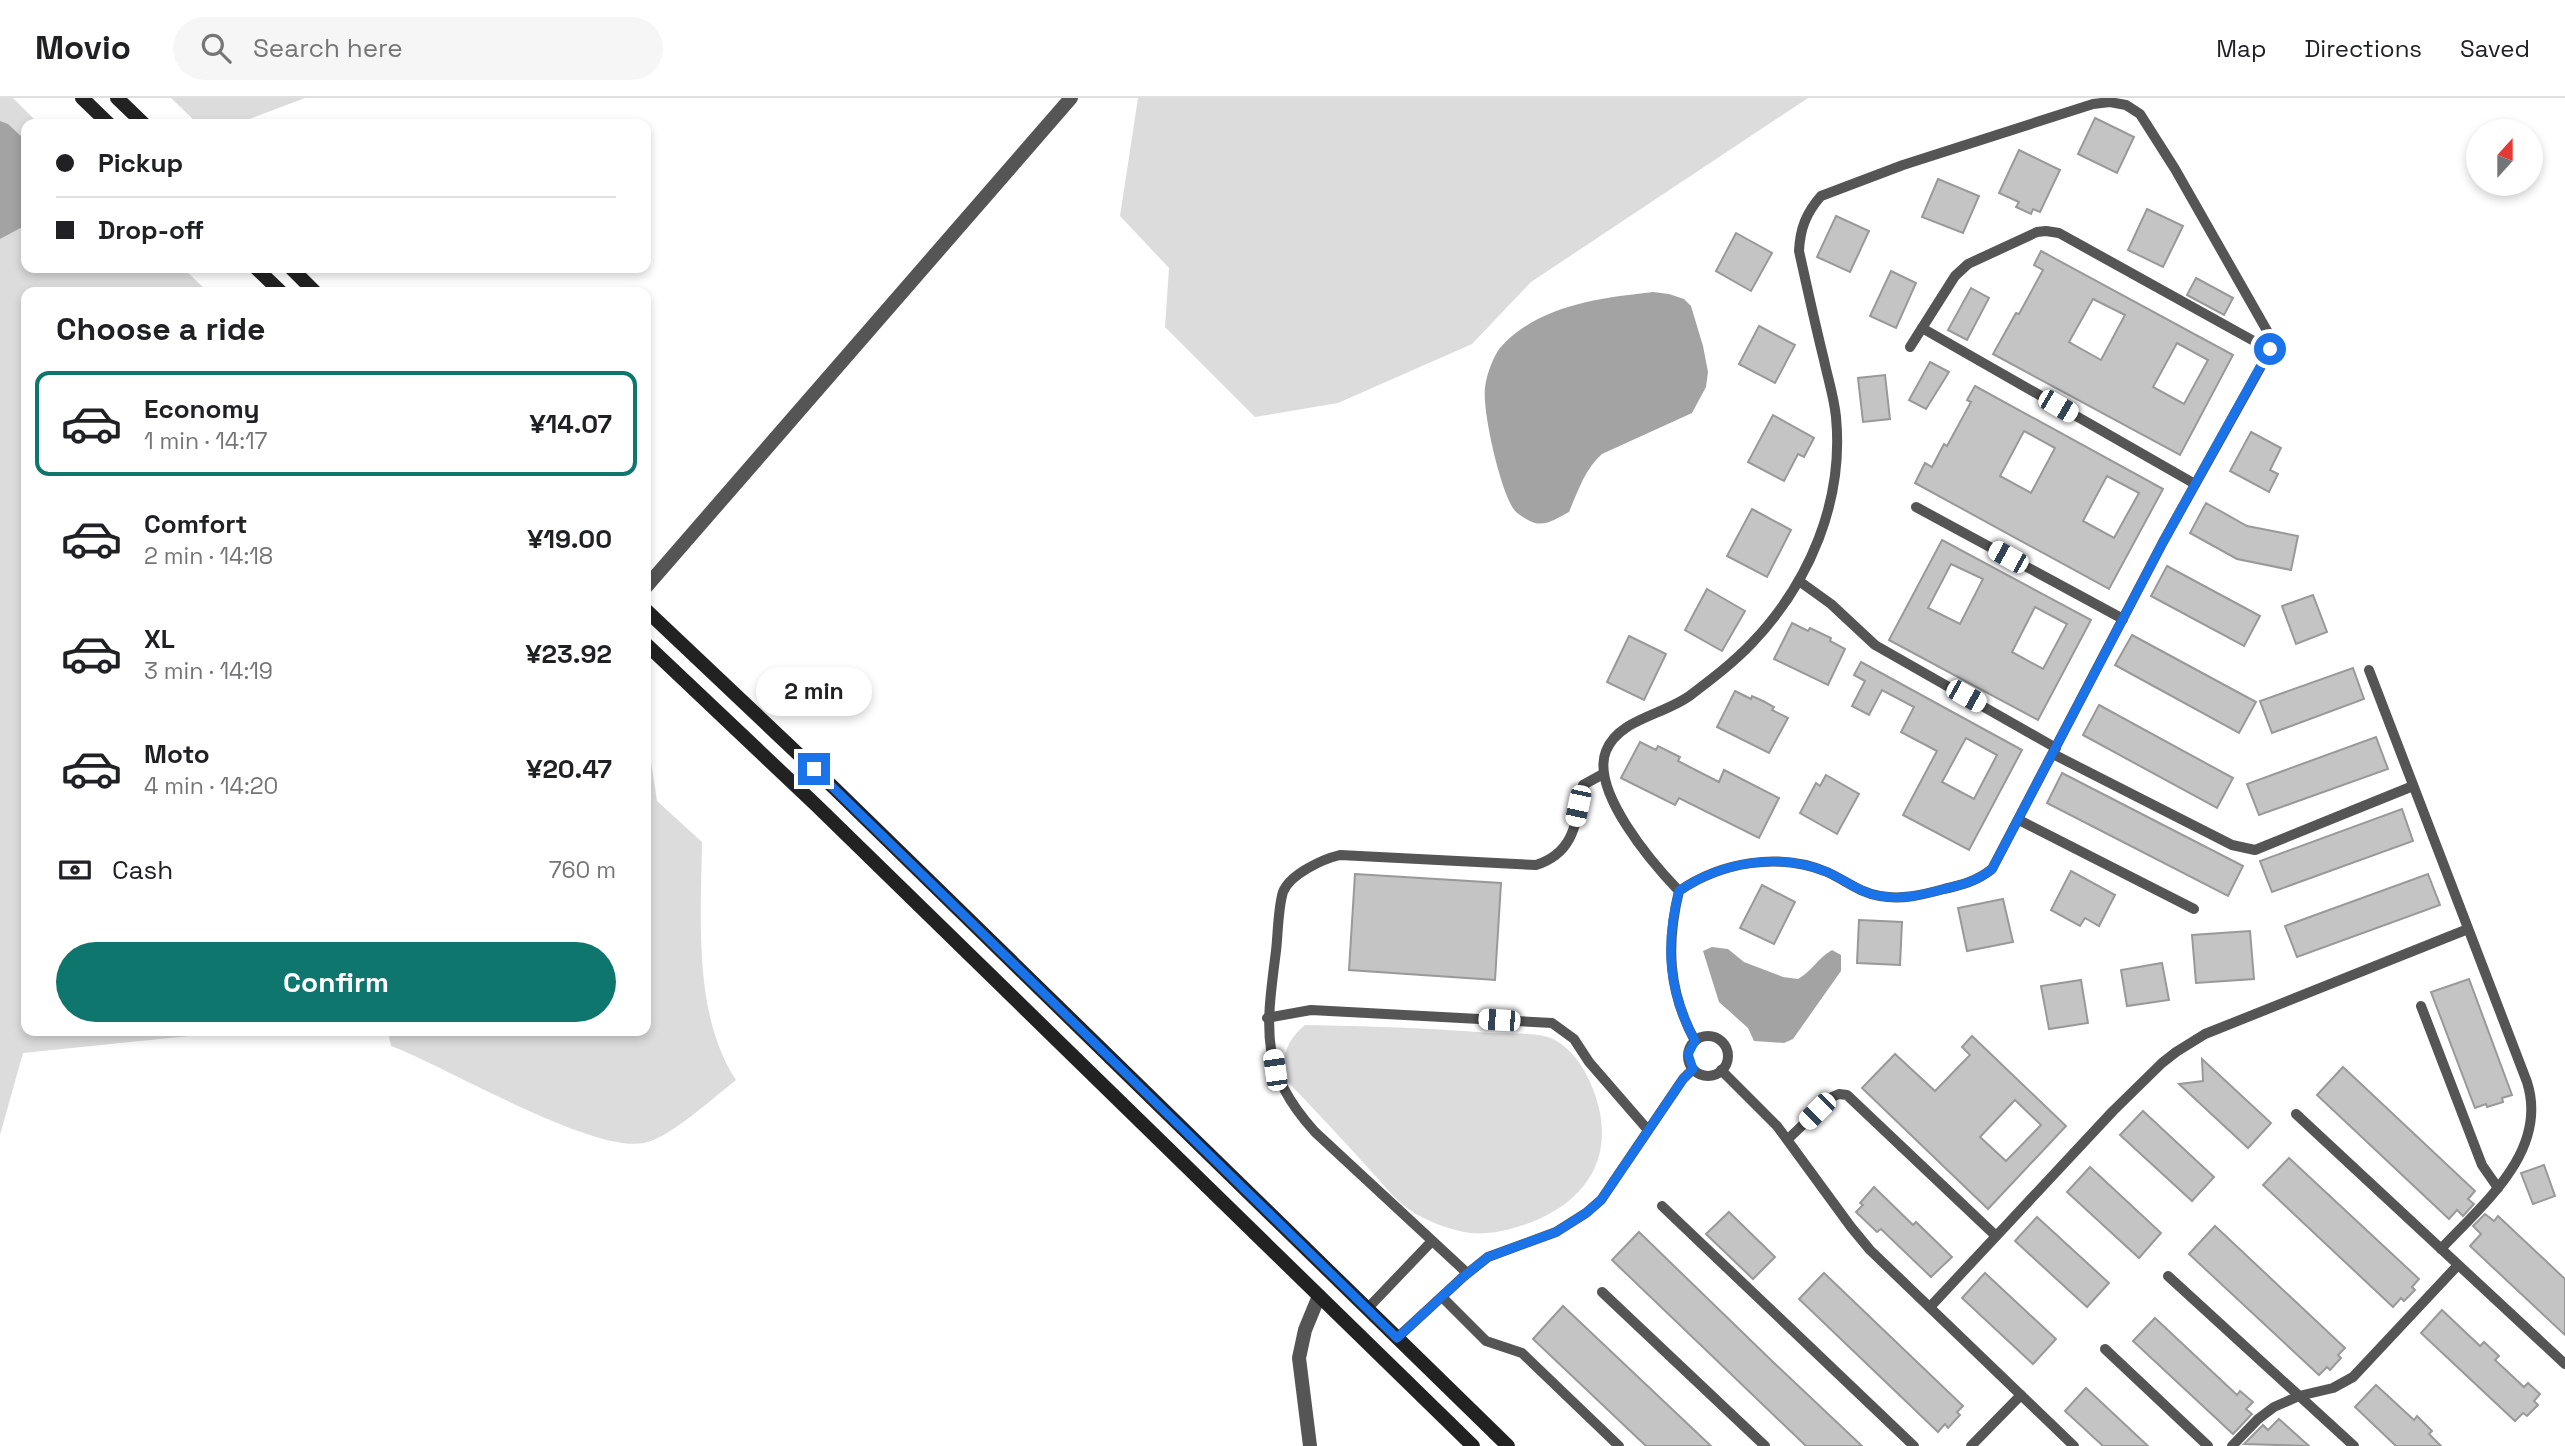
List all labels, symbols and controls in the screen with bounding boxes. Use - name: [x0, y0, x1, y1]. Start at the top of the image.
- search box: [173, 17, 663, 80]
- text: Movio: [35, 27, 131, 69]
- icon: search: [197, 29, 235, 67]
- text: Search here: [253, 31, 403, 65]
- text: Map: [2216, 33, 2266, 64]
- text: Directions: [2304, 33, 2422, 64]
- text: Saved: [2460, 33, 2530, 64]
- north arrow: [2466, 119, 2543, 196]
- map controls: [2466, 119, 2543, 196]
- text: Pickup: [98, 146, 183, 180]
- text: Drop-off: [98, 213, 204, 247]
- text: Choose a ride: [56, 309, 266, 349]
- route start: [2254, 333, 2286, 365]
- car: [2035, 386, 2082, 426]
- icon: car: [60, 392, 123, 455]
- text: Economy: [144, 392, 260, 426]
- text: ¥14.07: [529, 407, 612, 441]
- text: 1 min · 14:17: [144, 426, 268, 456]
- icon: car: [60, 507, 123, 570]
- text: Comfort: [144, 507, 247, 541]
- text: ¥19.00: [527, 522, 612, 556]
- car: [1985, 538, 2032, 576]
- text: 2 min · 14:18: [144, 541, 273, 571]
- icon: car: [60, 622, 123, 685]
- text: XL: [144, 622, 175, 656]
- text: ¥23.92: [525, 637, 612, 671]
- text: 3 min · 14:19: [144, 656, 273, 686]
- callout: 2 min: [756, 668, 872, 716]
- text: 2 min: [784, 676, 844, 706]
- car: [1943, 677, 1990, 715]
- icon: car: [60, 737, 123, 800]
- text: Moto: [144, 737, 210, 771]
- text: ¥20.47: [526, 752, 612, 786]
- route end: [798, 753, 830, 785]
- text: 4 min · 14:20: [144, 771, 278, 801]
- car: [1564, 783, 1593, 829]
- icon: cash: [56, 851, 94, 889]
- text: Cash: [112, 853, 173, 887]
- text: 760 m: [549, 855, 616, 885]
- button: Confirm: [56, 942, 616, 1022]
- car: [1478, 1008, 1521, 1032]
- car: [1262, 1048, 1289, 1092]
- car: [1795, 1089, 1840, 1133]

